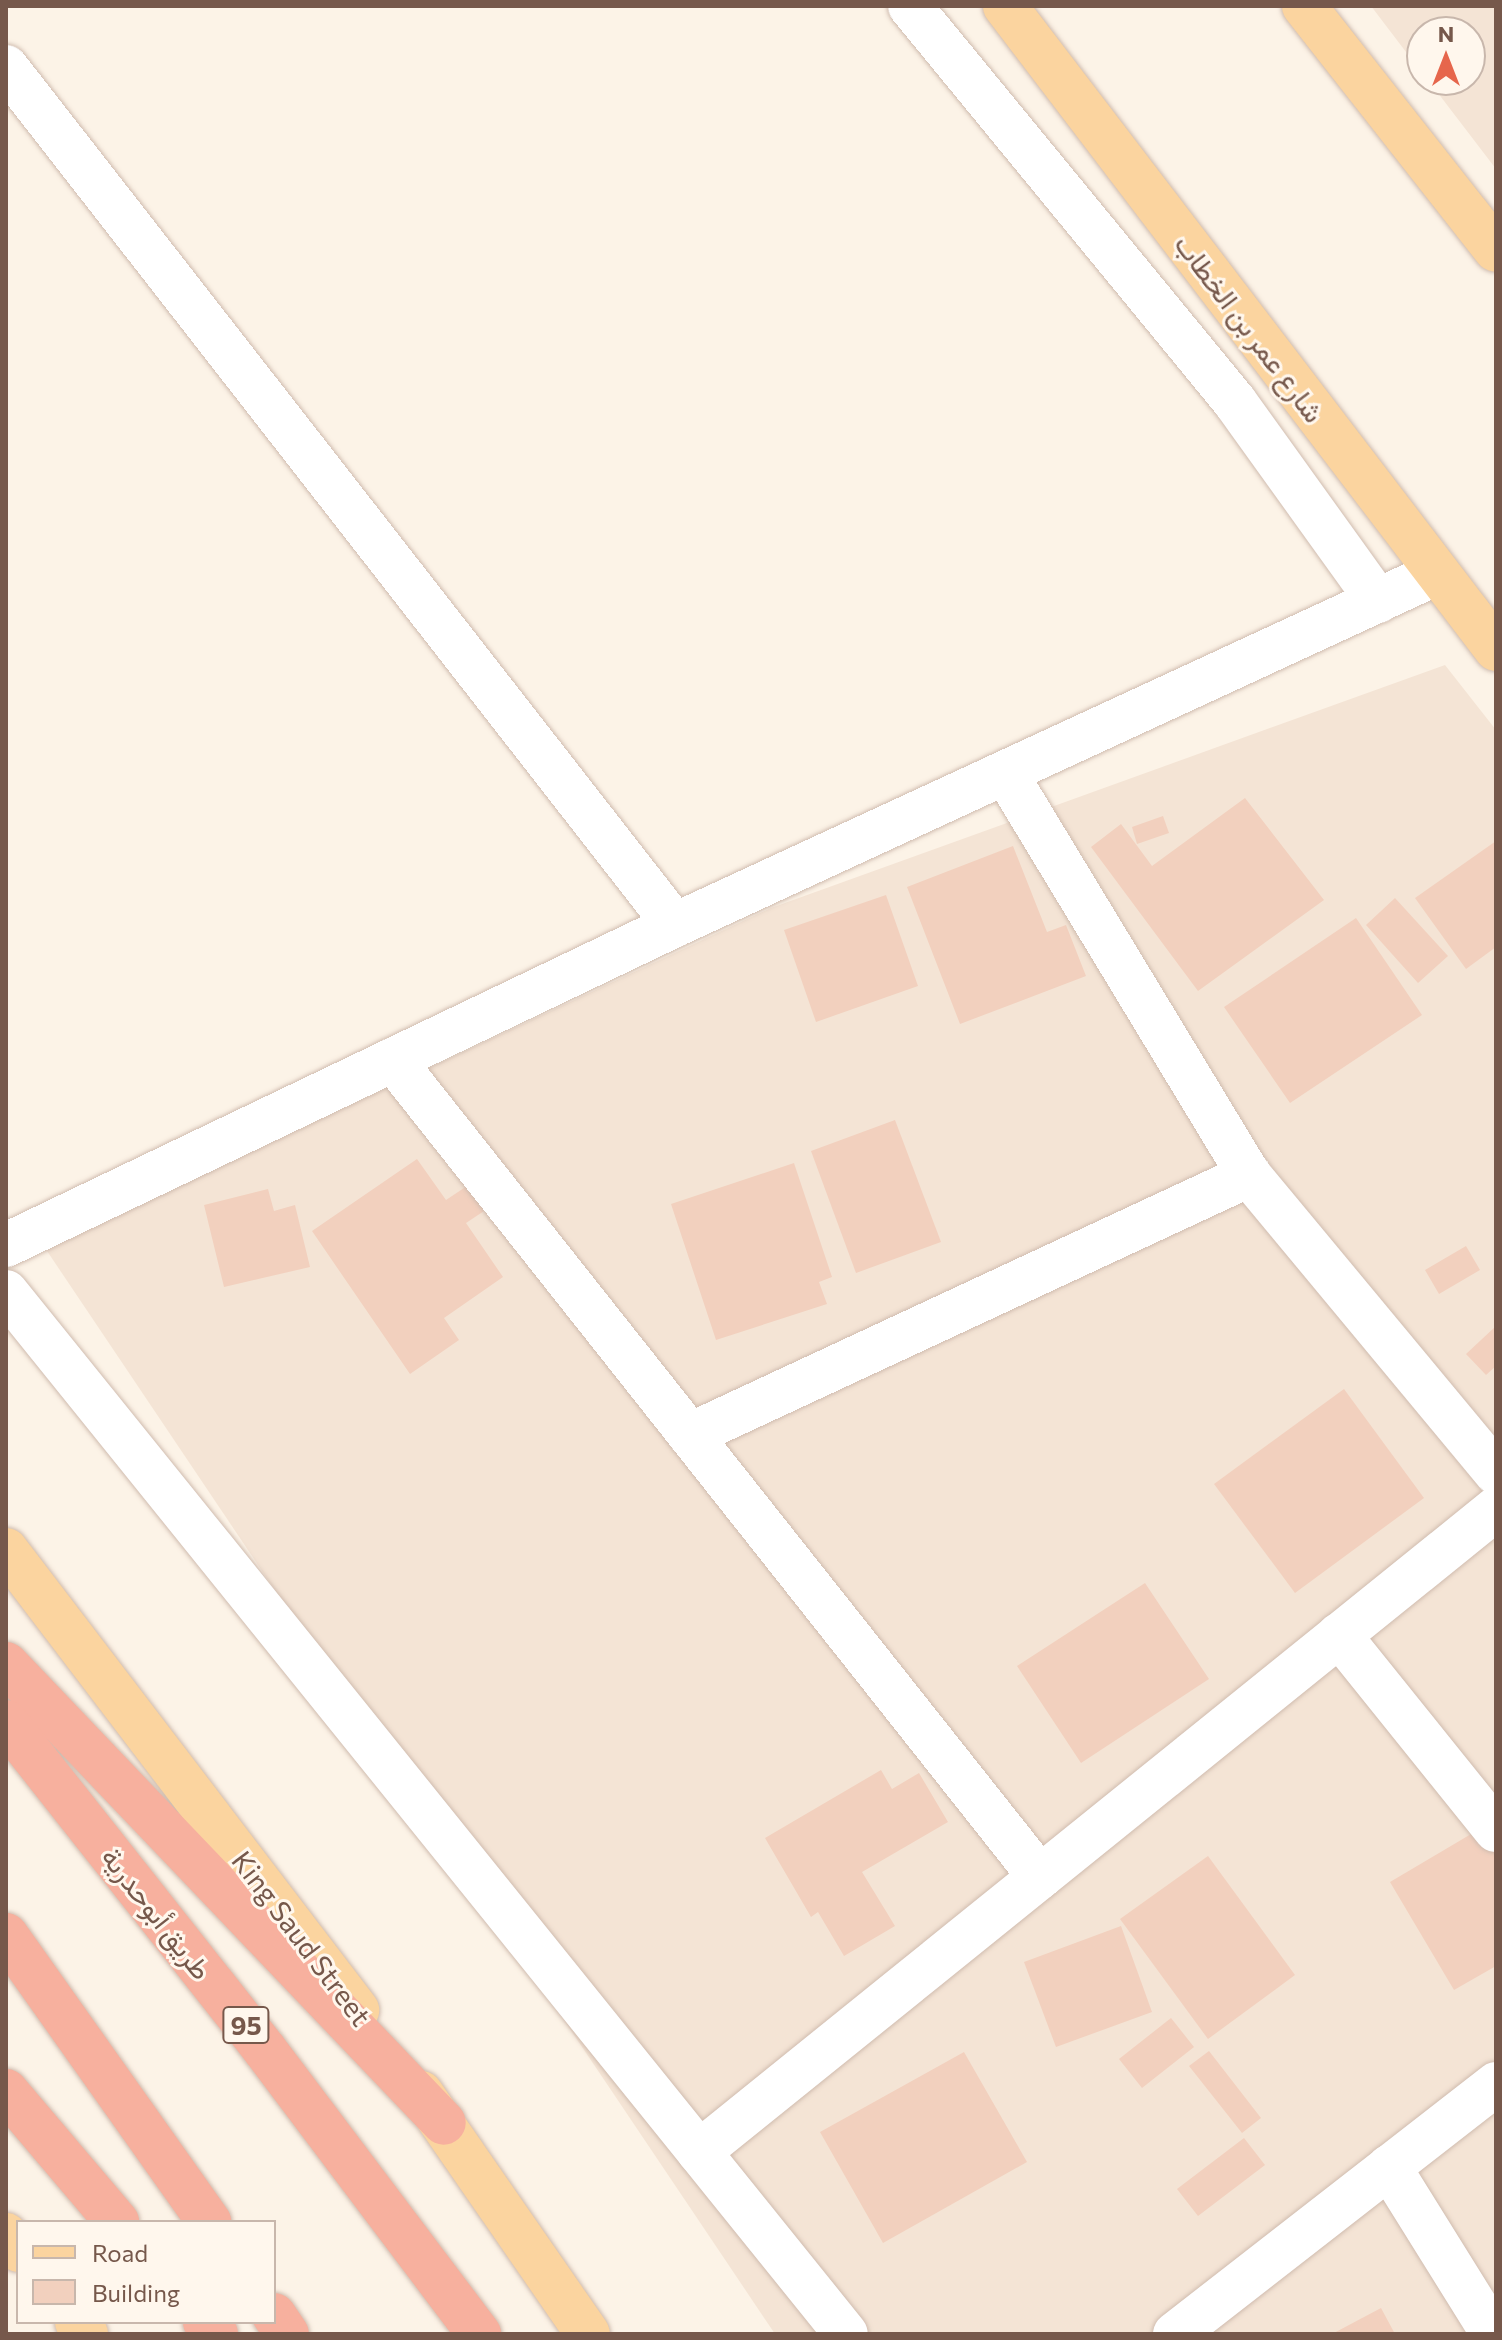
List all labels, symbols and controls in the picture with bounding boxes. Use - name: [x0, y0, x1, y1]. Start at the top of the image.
- north arrow: [1406, 16, 1486, 96]
- text: N: [1438, 20, 1454, 47]
- street label: شارع عمر بن الخطاب: [1168, 227, 1332, 429]
- street label: طريق أبوحدرية: [95, 1840, 219, 1986]
- street label: King Saud Street: [225, 1844, 379, 2032]
- road number: 95: [222, 2003, 270, 2047]
- legend: [16, 2220, 276, 2324]
- text: Road: [92, 2238, 148, 2267]
- text: Building: [92, 2278, 180, 2307]

